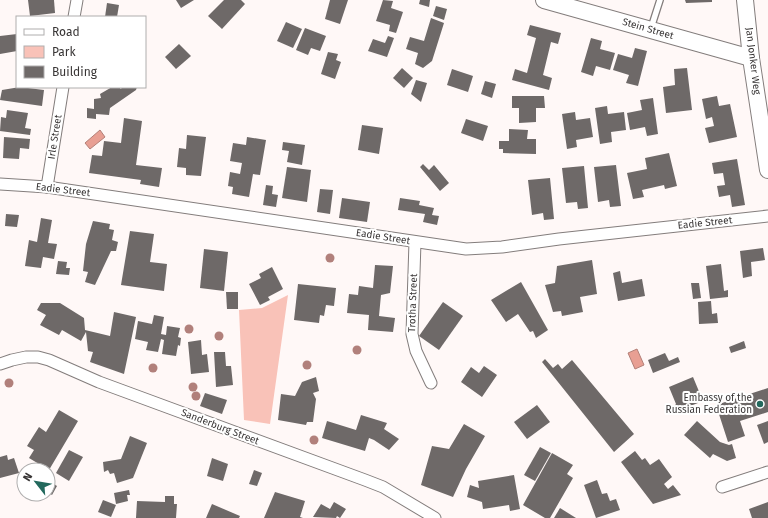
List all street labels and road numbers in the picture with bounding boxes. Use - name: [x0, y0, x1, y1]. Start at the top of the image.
- street label: Stein Street: [621, 16, 675, 42]
- street label: Jan Jonker Weg: [743, 27, 763, 96]
- street label: Irle Street: [46, 113, 65, 160]
- street label: Eadie Street: [35, 181, 91, 199]
- street label: Eadie Street: [677, 214, 733, 232]
- street label: Eadie Street: [355, 227, 411, 247]
- street label: Trotha Street: [406, 273, 420, 333]
- street label: Sanderburg Street: [179, 407, 261, 448]

